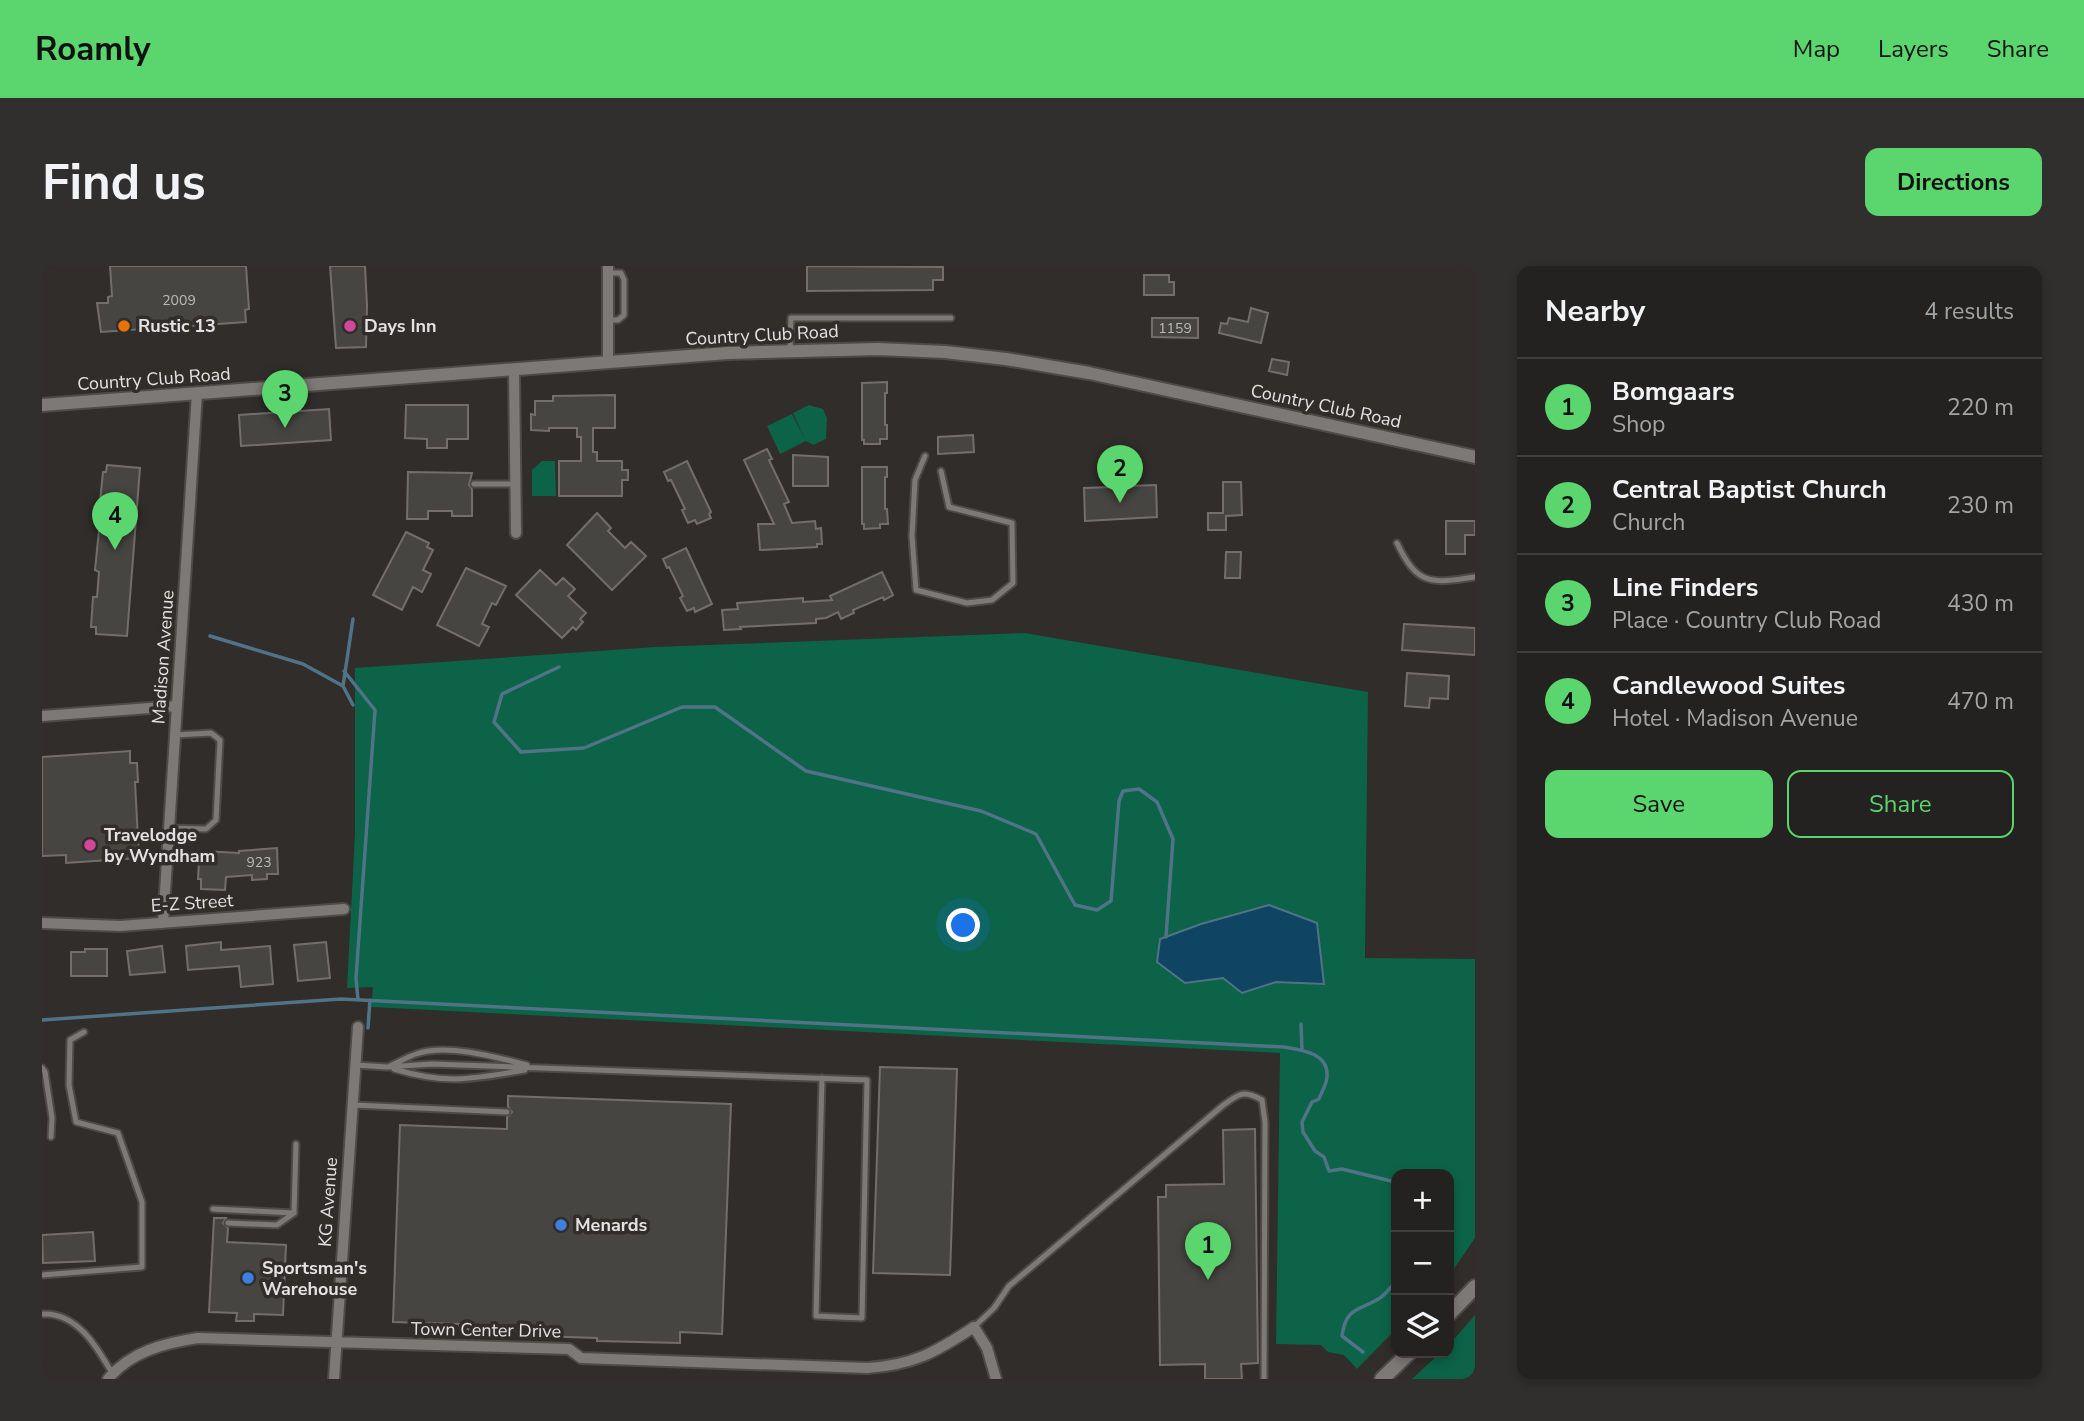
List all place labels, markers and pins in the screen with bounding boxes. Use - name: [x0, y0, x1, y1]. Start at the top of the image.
- place label: Rustic 13: [138, 314, 216, 338]
- place label: Days Inn: [364, 314, 437, 338]
- marker: Rustic 13: [116, 318, 132, 334]
- marker: Days Inn: [342, 318, 358, 334]
- pin: 3: [262, 370, 308, 428]
- pin: 2: [1097, 445, 1143, 503]
- pin: 4: [92, 492, 138, 550]
- place label: Travelodge by Wyndham: [104, 823, 215, 868]
- marker: Travelodge by Wyndham: [82, 837, 98, 853]
- place label: Menards: [575, 1213, 647, 1237]
- marker: Menards: [553, 1217, 569, 1233]
- pin: 1: [1185, 1222, 1231, 1280]
- place label: Sportsman's Warehouse: [262, 1256, 367, 1301]
- marker: Sportsman's Warehouse: [240, 1270, 256, 1286]

